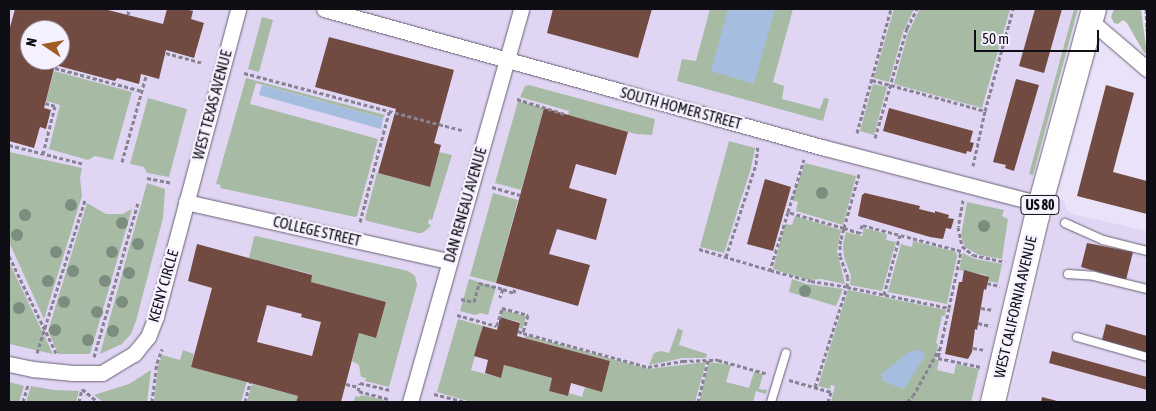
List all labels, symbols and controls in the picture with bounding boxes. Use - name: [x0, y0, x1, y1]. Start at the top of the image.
- north arrow: [20, 20, 70, 70]
- scale bar: [976, 20, 1101, 52]
- text: 50 m: [982, 30, 1009, 47]
- text: N: [23, 36, 40, 48]
- street label: WEST TEXAS AVENUE: [189, 48, 235, 162]
- street label: SOUTH HOMER STREET: [619, 83, 743, 133]
- street label: DAN RENEAU AVENUE: [440, 145, 490, 265]
- road number: US 80: [1020, 194, 1060, 216]
- street label: COLLEGE STREET: [271, 212, 363, 250]
- street label: WEST CALIFORNIA AVENUE: [990, 234, 1040, 380]
- street label: KEENY CIRCLE: [144, 248, 182, 324]

